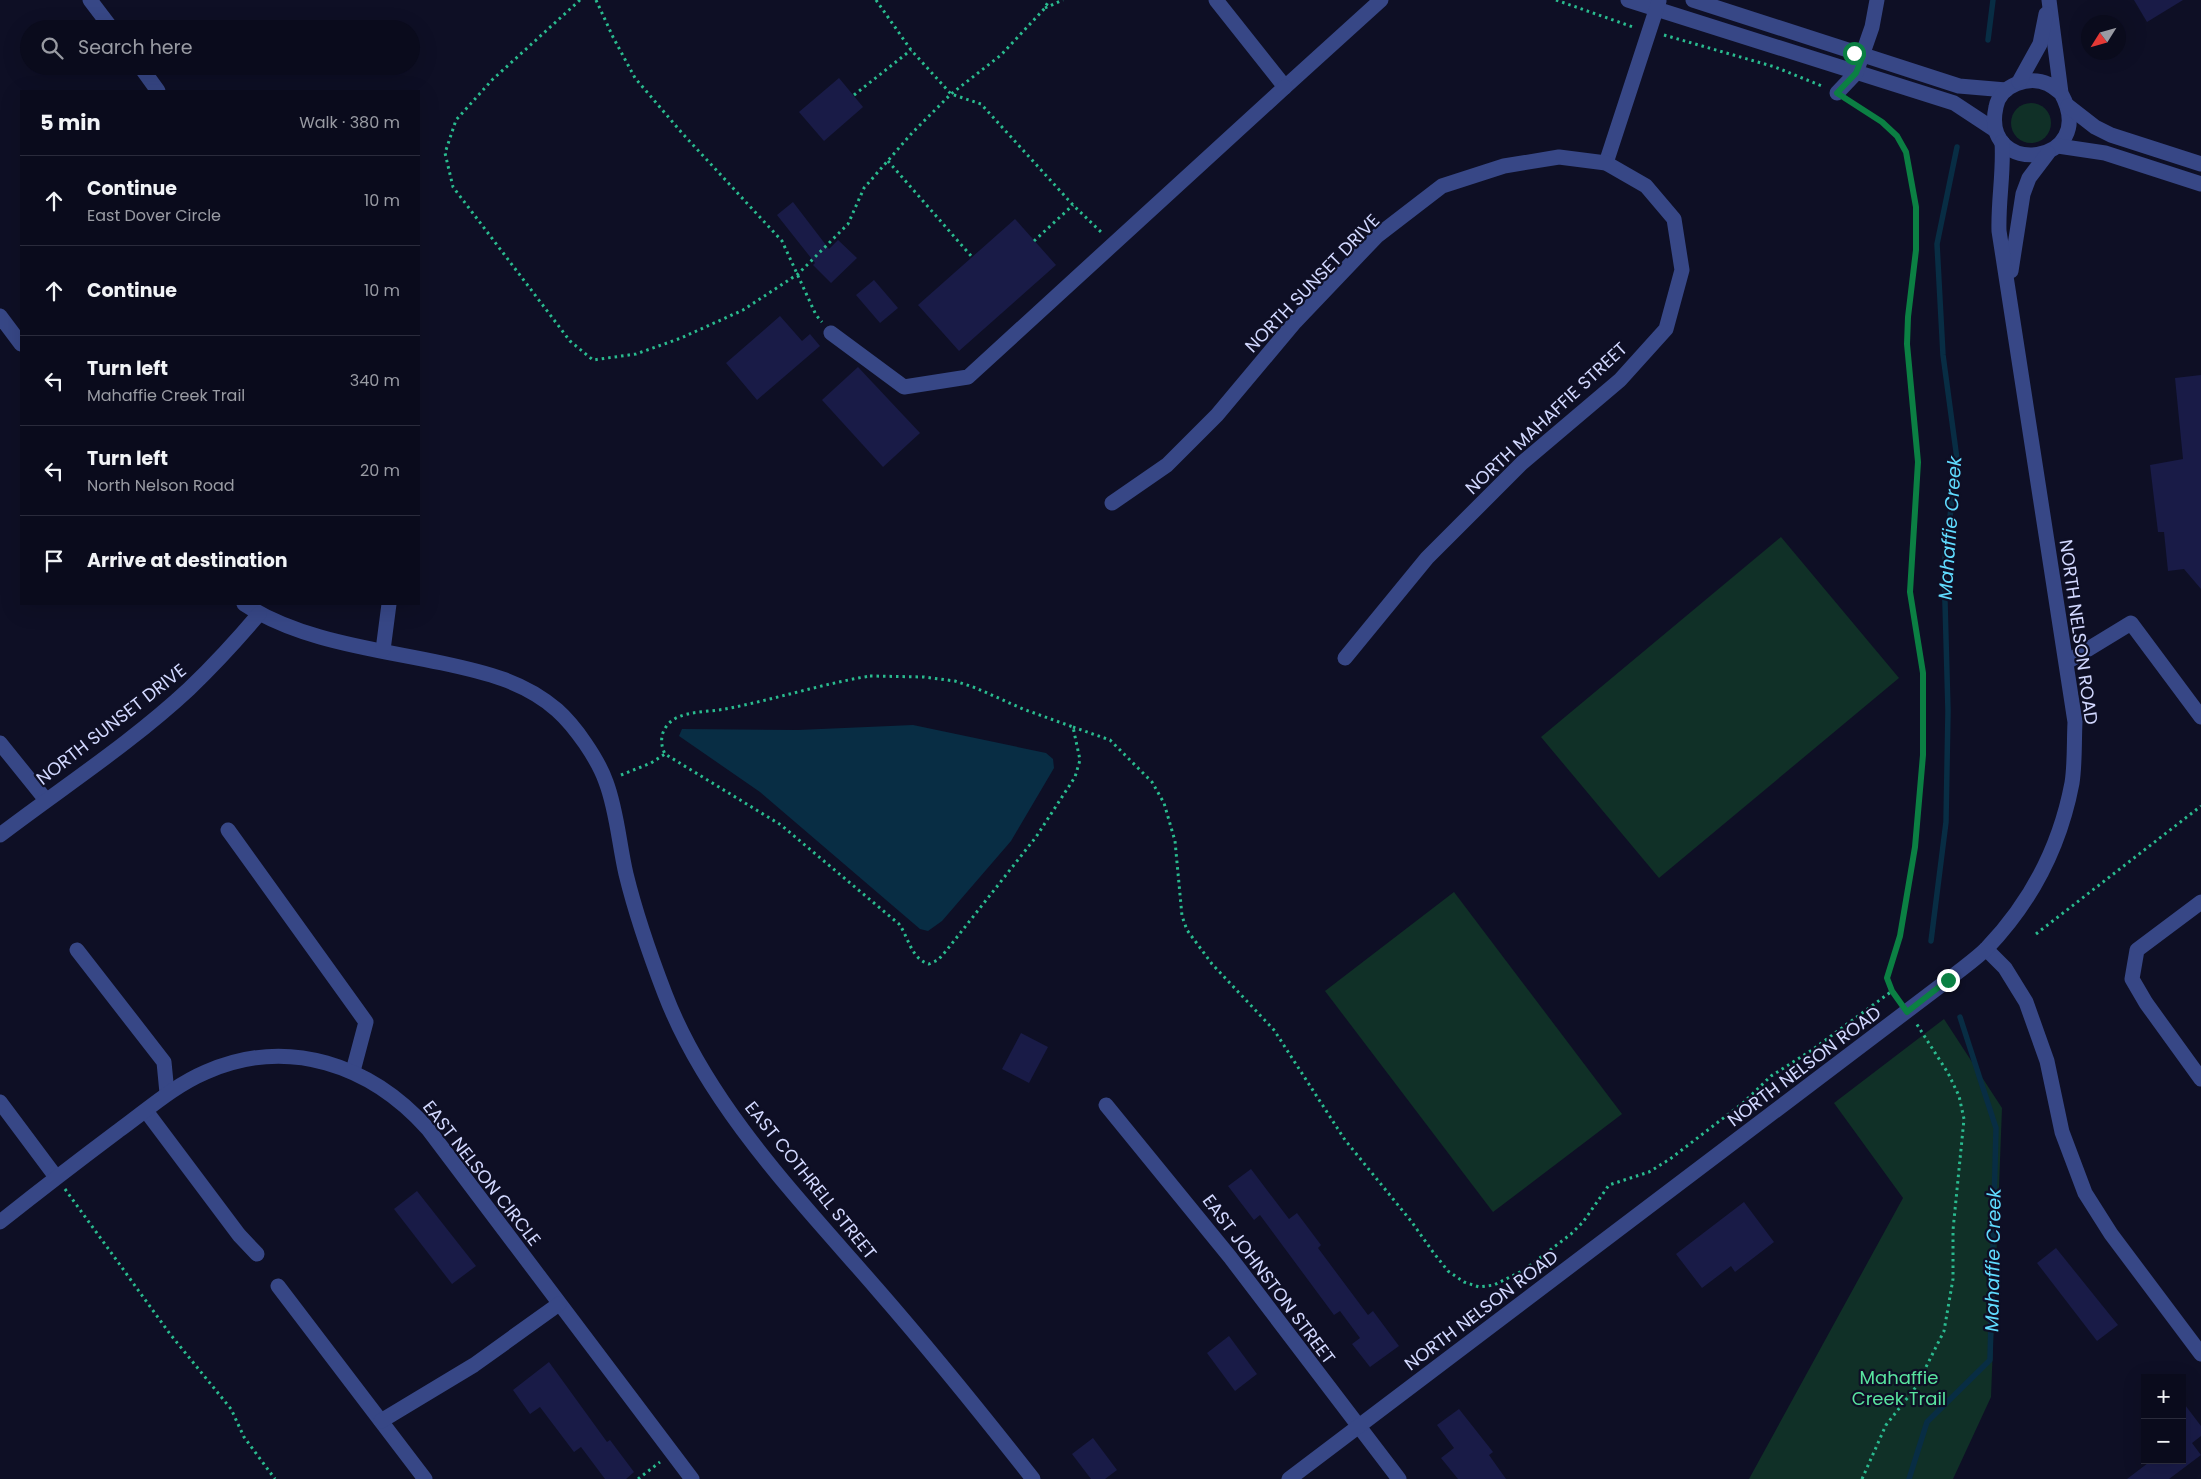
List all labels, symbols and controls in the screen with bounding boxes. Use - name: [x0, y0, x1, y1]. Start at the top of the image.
- north arrow: [2081, 15, 2126, 60]
- search box: [20, 20, 420, 75]
- icon: search: [38, 34, 66, 62]
- text: Search here: [78, 34, 192, 61]
- route start: [1843, 42, 1866, 65]
- text: 5 min: [40, 108, 101, 137]
- text: Walk · 380 m: [299, 111, 400, 134]
- text: Continue: [87, 175, 177, 202]
- icon: ahead: [40, 187, 68, 215]
- text: 10 m: [364, 189, 400, 212]
- text: East Dover Circle: [87, 204, 221, 227]
- street label: NORTH SUNSET DRIVE: [1239, 208, 1385, 358]
- icon: ahead: [40, 277, 68, 305]
- text: Continue: [87, 277, 177, 304]
- text: 10 m: [364, 279, 400, 302]
- street label: NORTH MAHAFFIE STREET: [1460, 336, 1633, 500]
- text: Turn left: [87, 355, 168, 382]
- icon: left: [40, 367, 68, 395]
- text: 340 m: [350, 369, 400, 392]
- text: Mahaffie Creek Trail: [87, 384, 245, 407]
- text: Turn left: [87, 445, 168, 472]
- water label: Mahaffie Creek: [1932, 454, 1969, 601]
- icon: left: [40, 457, 68, 485]
- text: 20 m: [360, 459, 400, 482]
- text: North Nelson Road: [87, 474, 235, 497]
- street label: NORTH NELSON ROAD: [2054, 538, 2104, 726]
- icon: arrive: [40, 547, 68, 575]
- text: Arrive at destination: [87, 547, 288, 574]
- street label: NORTH SUNSET DRIVE: [31, 658, 191, 790]
- route end: [1937, 969, 1960, 992]
- street label: NORTH NELSON ROAD: [1722, 1000, 1886, 1132]
- street label: EAST NELSON CIRCLE: [417, 1095, 547, 1251]
- street label: EAST COTHRELL STREET: [739, 1096, 883, 1265]
- water label: Mahaffie Creek: [1978, 1187, 2008, 1332]
- street label: EAST JOHNSTON STREET: [1197, 1189, 1341, 1369]
- street label: NORTH NELSON ROAD: [1399, 1244, 1563, 1376]
- park label: Mahaffie Creek Trail: [1852, 1365, 1946, 1411]
- map controls: [2141, 1374, 2186, 1464]
- button: +: [2141, 1374, 2186, 1419]
- button: −: [2141, 1419, 2186, 1464]

